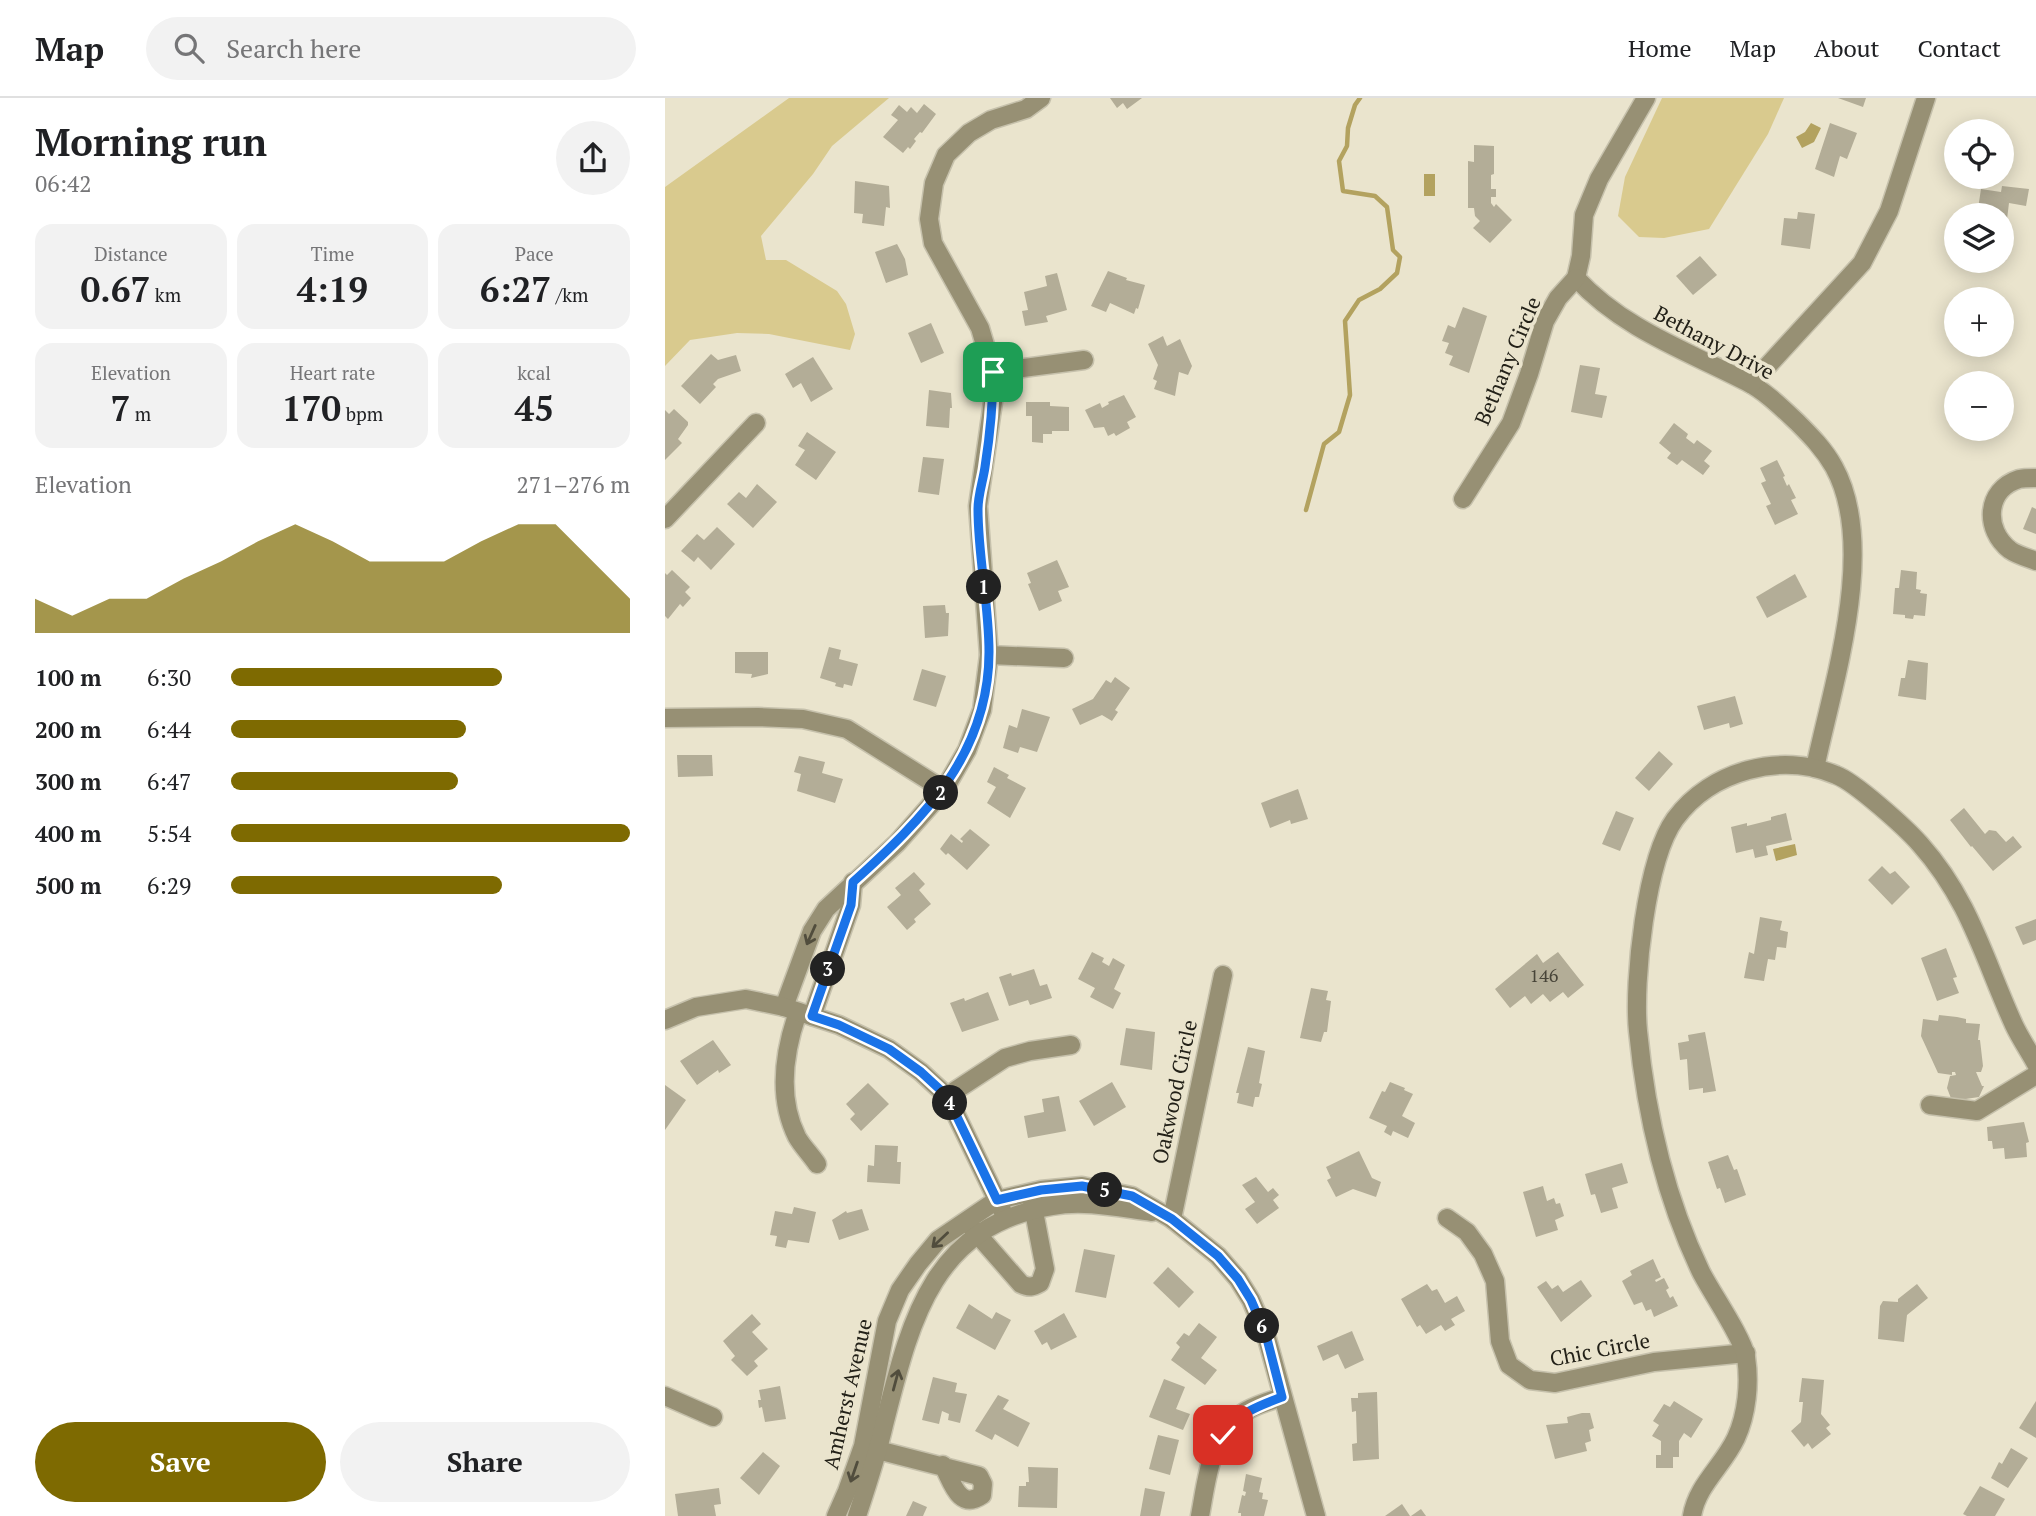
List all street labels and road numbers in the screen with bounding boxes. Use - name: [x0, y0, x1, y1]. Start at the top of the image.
- street label: Bethany Circle: [1467, 292, 1547, 429]
- street label: Bethany Drive: [1649, 299, 1780, 386]
- street label: Oakwood Circle: [1145, 1017, 1203, 1166]
- street label: Amherst Avenue: [816, 1316, 878, 1472]
- street label: Chic Circle: [1547, 1326, 1652, 1372]

